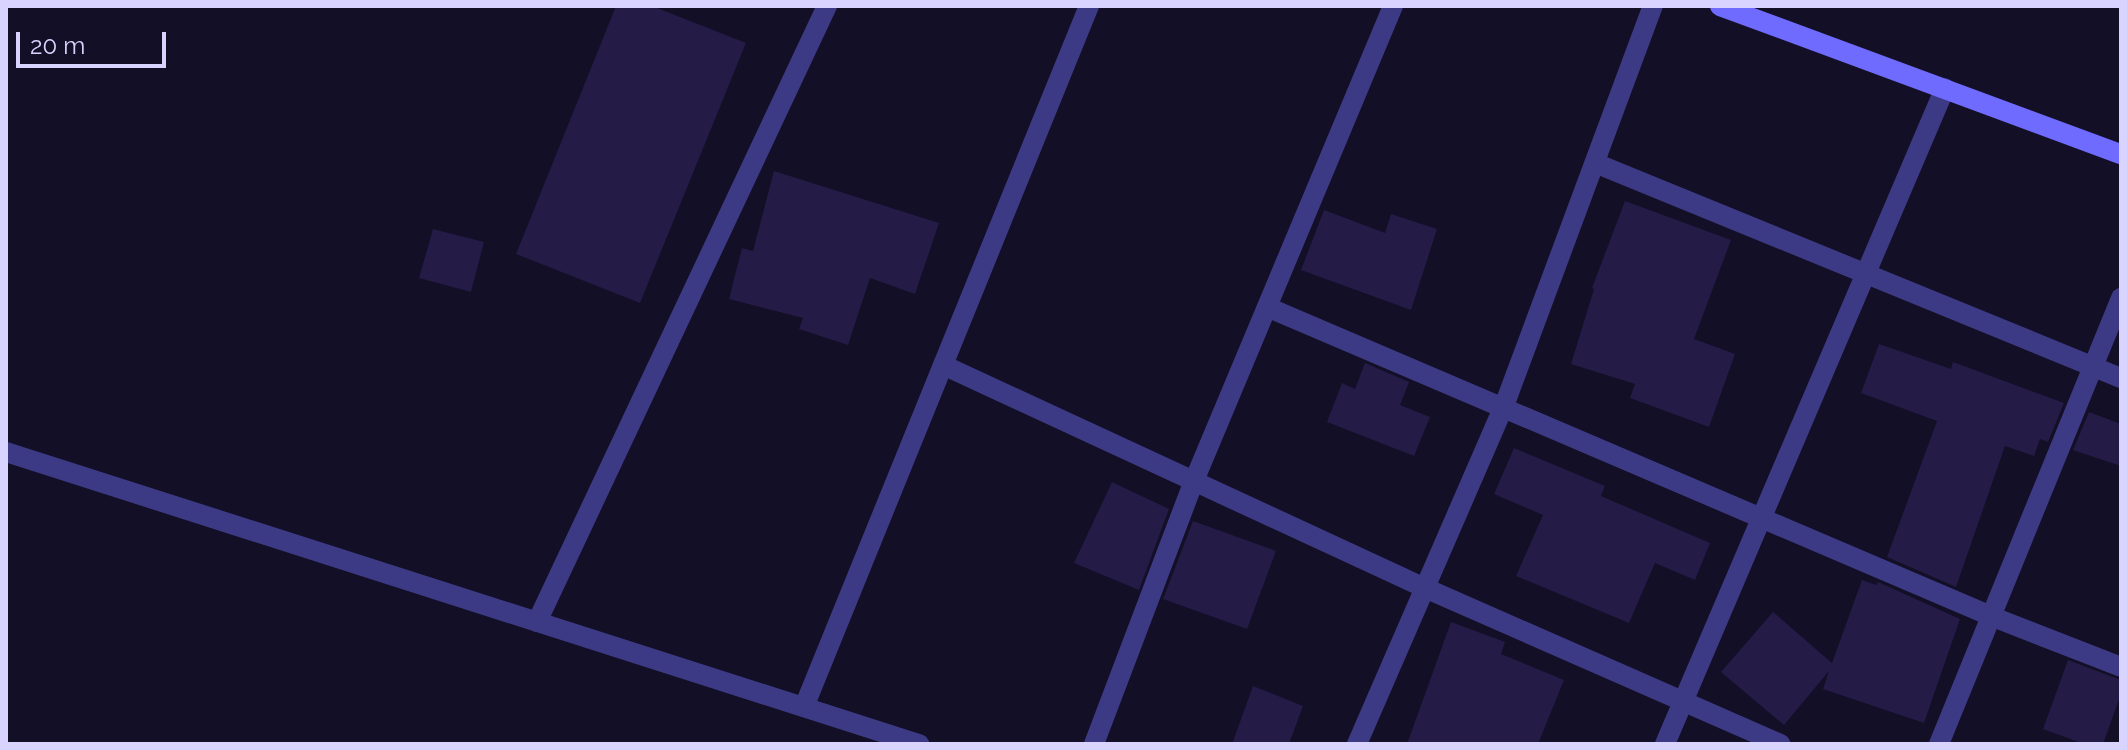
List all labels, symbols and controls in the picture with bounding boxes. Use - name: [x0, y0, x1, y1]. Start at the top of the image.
- scale bar: [20, 16, 170, 66]
- text: 20 m: [30, 31, 85, 60]

